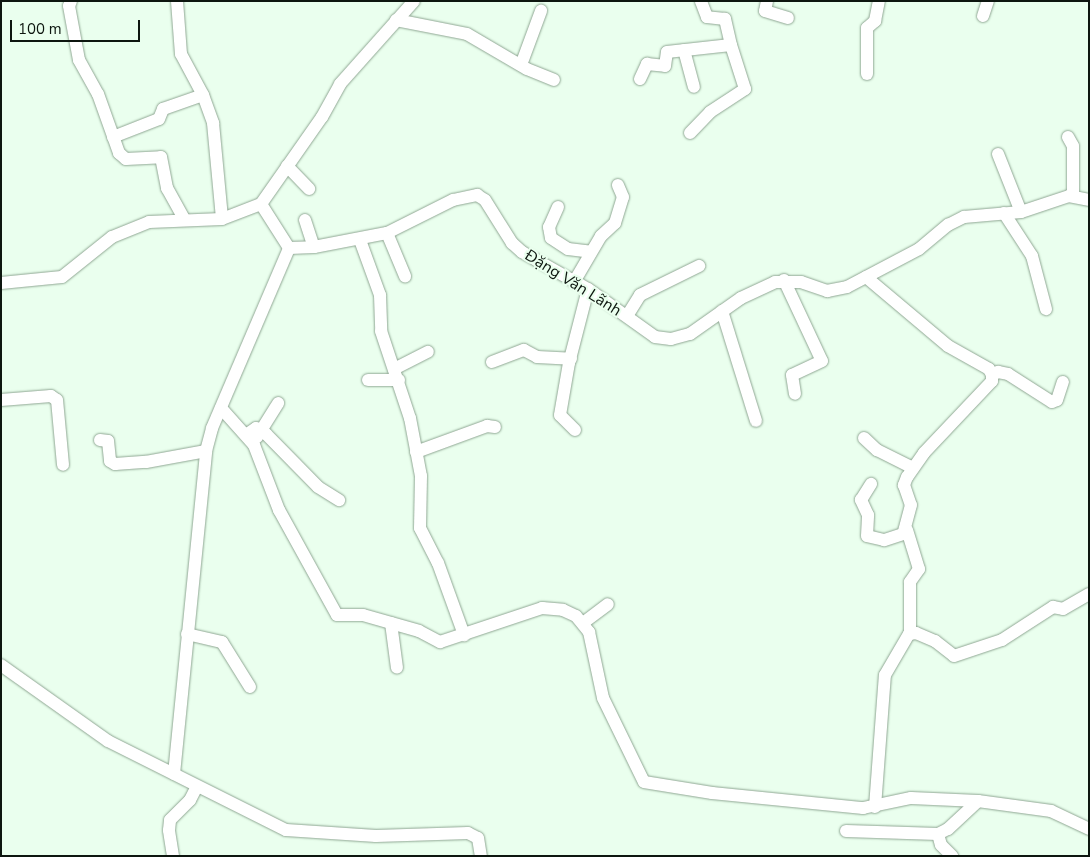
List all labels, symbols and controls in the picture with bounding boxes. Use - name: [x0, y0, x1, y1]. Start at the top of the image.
- scale bar: [12, 10, 142, 42]
- text: 100 m: [18, 19, 62, 39]
- street label: Đặng Văn Lãnh: [521, 246, 625, 320]

